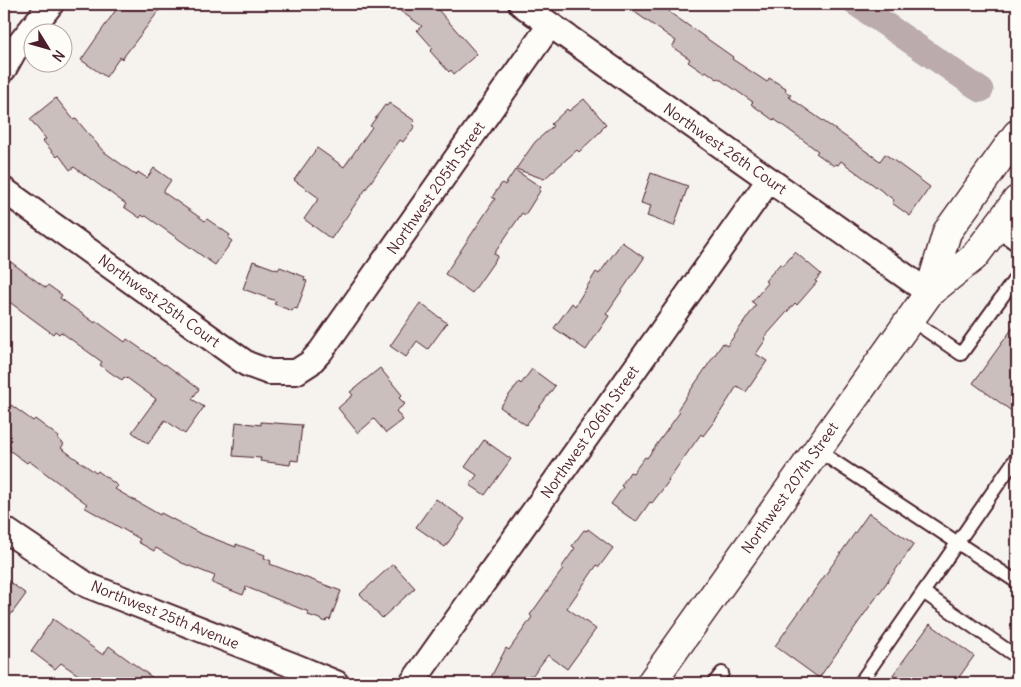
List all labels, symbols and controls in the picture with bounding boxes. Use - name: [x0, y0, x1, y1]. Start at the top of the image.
- north arrow: [22, 22, 72, 72]
- text: N: [48, 47, 68, 65]
- street label: Northwest 26th Court: [660, 99, 791, 198]
- street label: Northwest 205th Street: [383, 118, 489, 258]
- street label: Northwest 25th Court: [95, 250, 224, 351]
- street label: Northwest 206th Street: [537, 362, 643, 502]
- street label: Northwest 207th Street: [737, 418, 842, 557]
- street label: Northwest 25th Avenue: [88, 576, 242, 653]

